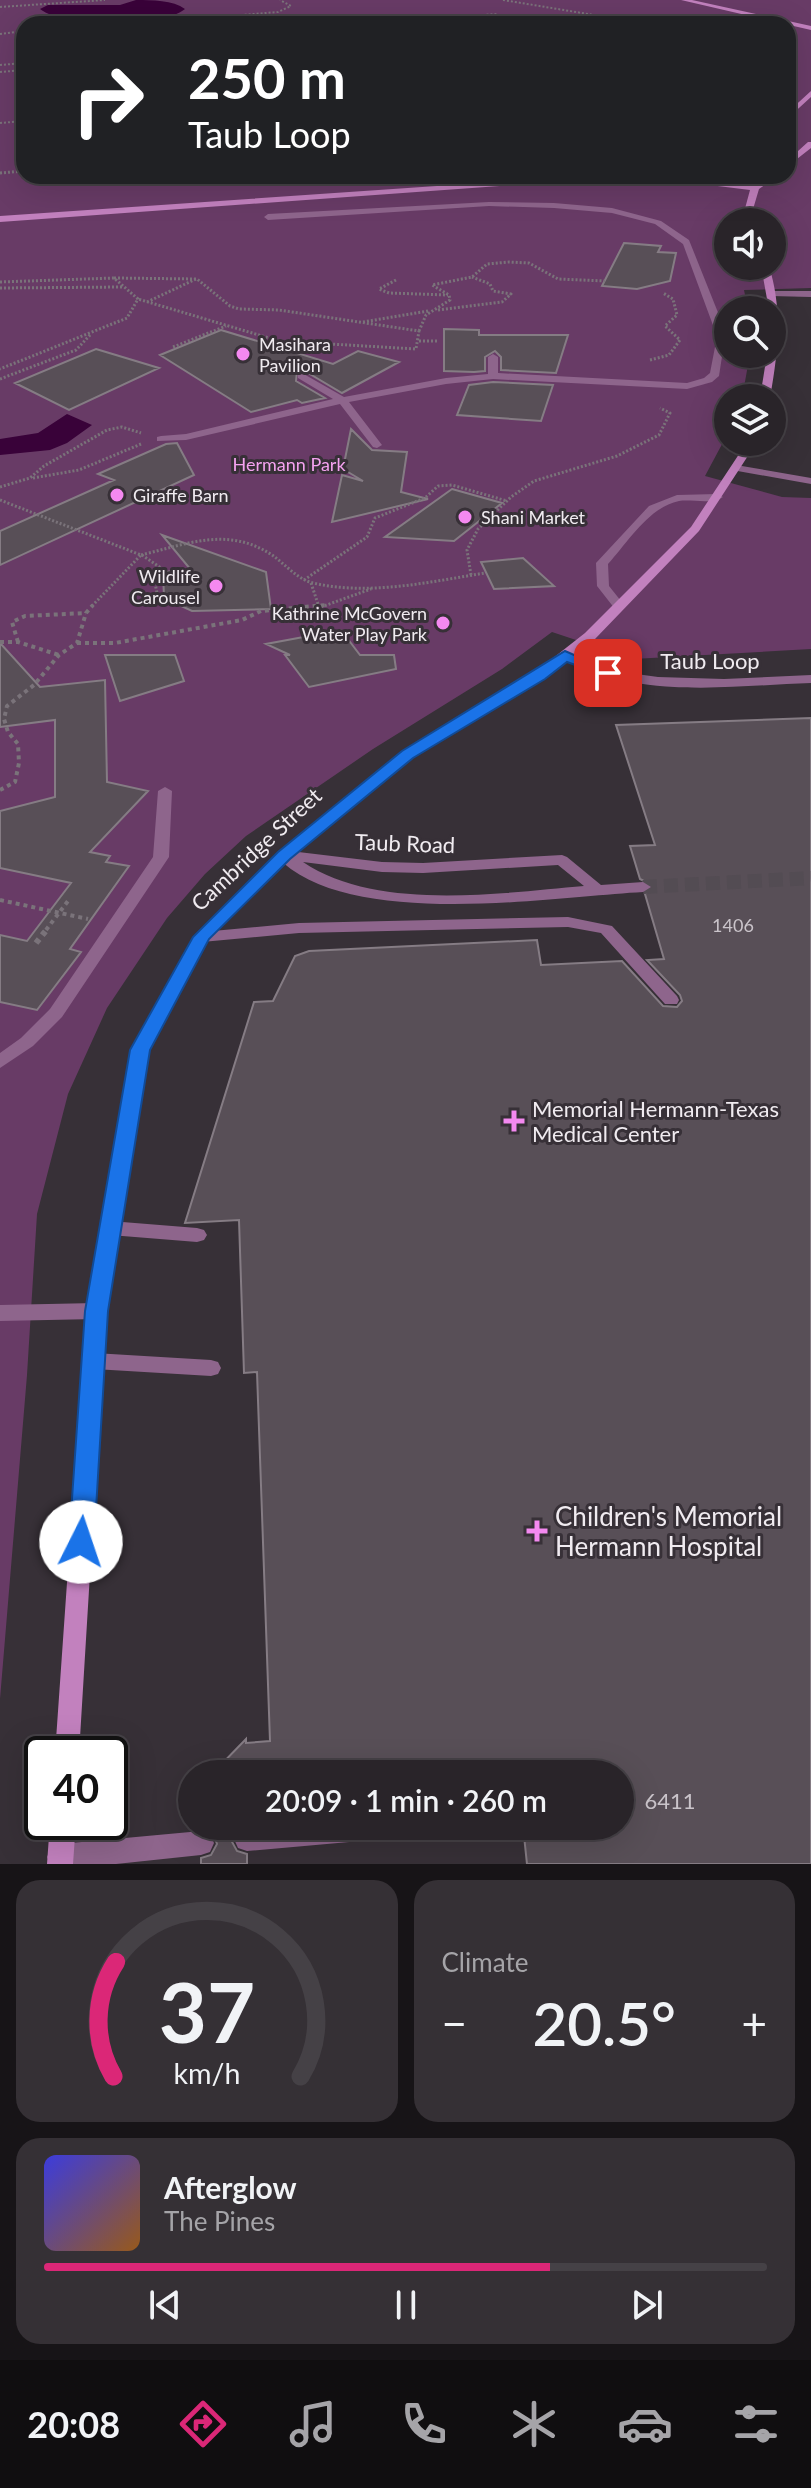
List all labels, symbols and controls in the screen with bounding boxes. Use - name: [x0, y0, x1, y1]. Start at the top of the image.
- text: 250 m: [188, 44, 346, 111]
- icon: right: [56, 48, 160, 152]
- text: Taub Loop: [188, 112, 351, 156]
- map controls: [714, 208, 786, 456]
- button: sound: [714, 208, 786, 280]
- button: search: [714, 296, 786, 368]
- place label: Masihara Pavilion: [259, 333, 331, 376]
- marker: Masihara Pavilion: [234, 345, 252, 363]
- button: layers: [714, 384, 786, 456]
- park label: Hermann Park: [232, 453, 346, 475]
- place label: Giraffe Barn: [133, 484, 228, 506]
- marker: Giraffe Barn: [108, 486, 126, 504]
- place label: Shani Market: [481, 506, 586, 528]
- marker: Shani Market: [456, 508, 474, 526]
- place label: Wildlife Carousel: [131, 565, 200, 608]
- marker: Wildlife Carousel: [207, 577, 225, 595]
- place label: Kathrine McGovern Water Play Park: [272, 602, 428, 645]
- marker: Kathrine McGovern Water Play Park: [434, 614, 452, 632]
- pin: [574, 639, 642, 707]
- street label: Taub Loop: [660, 647, 760, 674]
- icon: arrive: [586, 651, 630, 695]
- street label: Cambridge Street: [185, 782, 327, 916]
- street label: Taub Road: [354, 828, 456, 858]
- house number: 1406: [712, 914, 754, 936]
- place label: Memorial Hermann-Texas Medical Center: [532, 1095, 779, 1147]
- marker: Memorial Hermann-Texas Medical Center: [503, 1110, 525, 1132]
- position arrow: [39, 1500, 123, 1584]
- place label: Children's Memorial Hermann Hospital: [555, 1500, 782, 1562]
- marker: Children's Memorial Hermann Hospital: [526, 1520, 548, 1542]
- speed limit sign: 40: [24, 1736, 128, 1840]
- text: 20:09 · 1 min · 260 m: [265, 1782, 547, 1818]
- house number: 6411: [644, 1787, 696, 1814]
- text: Climate: [442, 1946, 528, 1978]
- text: 37: [159, 1961, 255, 2061]
- text: 20.5°: [533, 1987, 676, 2059]
- text: −: [442, 1997, 467, 2049]
- text: +: [741, 1997, 767, 2049]
- text: km/h: [173, 2056, 240, 2090]
- text: Afterglow: [164, 2169, 297, 2205]
- text: The Pines: [164, 2205, 275, 2237]
- icon: previous: [143, 2283, 187, 2327]
- icon: pause: [384, 2283, 428, 2327]
- icon: next: [625, 2283, 669, 2327]
- icon: directions: [175, 2396, 231, 2452]
- icon: music: [285, 2396, 341, 2452]
- icon: phone: [396, 2396, 452, 2452]
- icon: climate: [506, 2396, 562, 2452]
- icon: car: [617, 2396, 673, 2452]
- icon: filters: [728, 2396, 784, 2452]
- text: 20:08: [27, 2402, 120, 2446]

